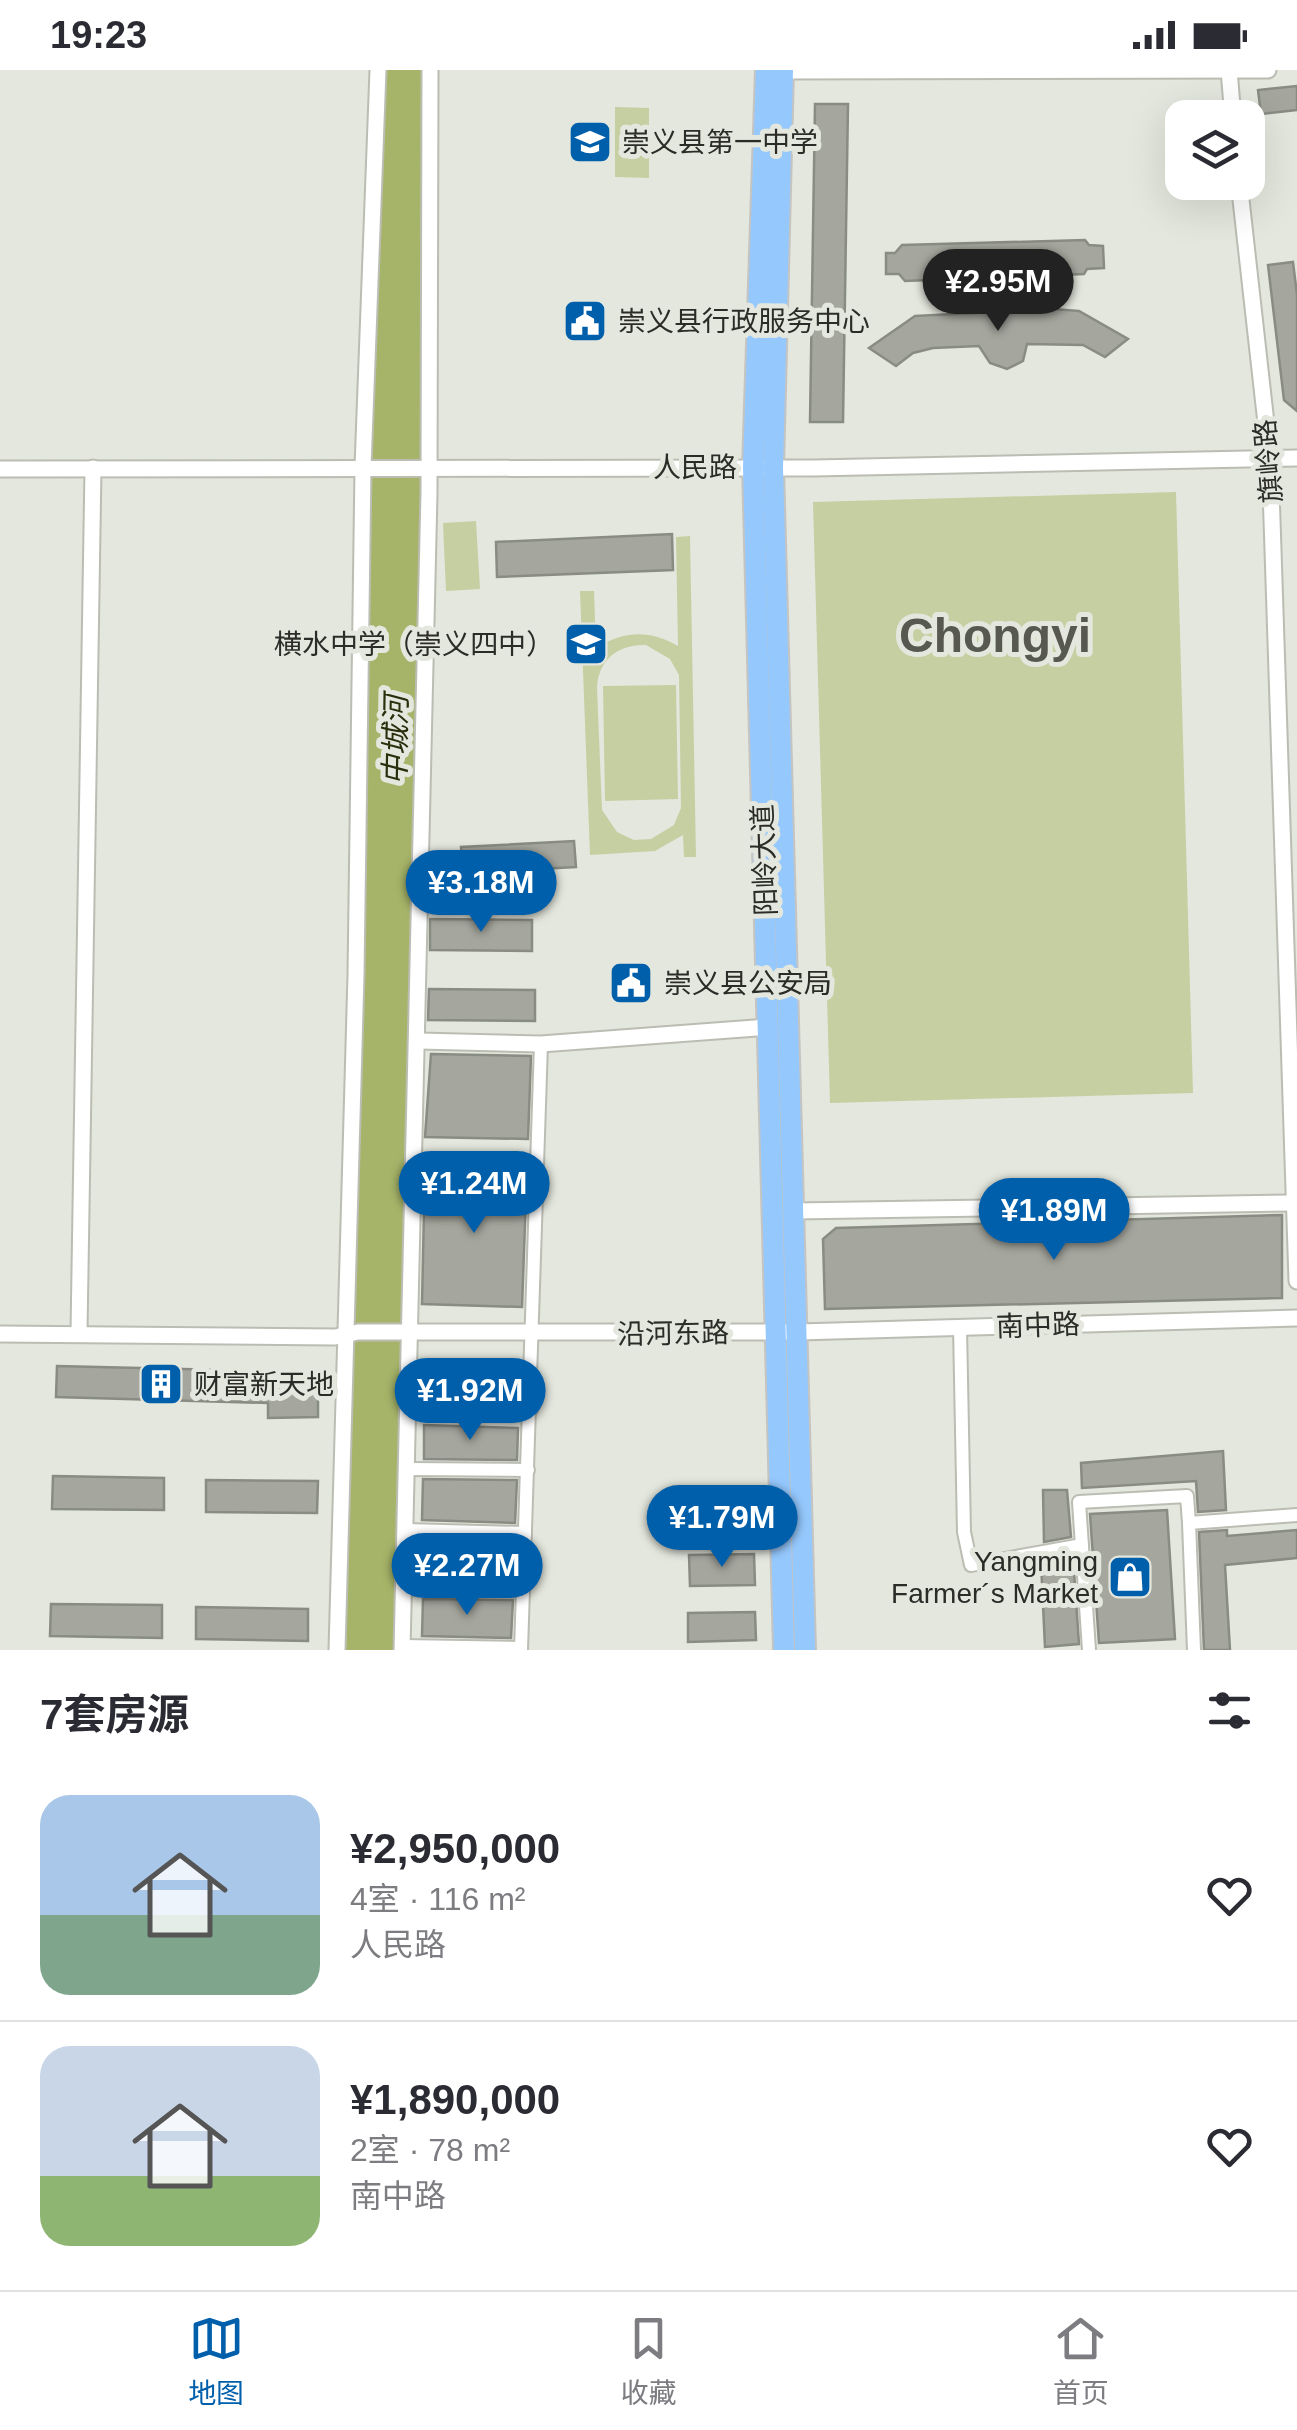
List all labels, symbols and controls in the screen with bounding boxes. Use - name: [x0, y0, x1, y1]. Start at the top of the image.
- text: 19:23: [50, 14, 147, 56]
- map controls: [1165, 100, 1265, 200]
- button: layers: [1165, 100, 1265, 200]
- school or university icon: 崇义县第一中学: [567, 119, 613, 165]
- place label: 崇义县第一中学: [622, 127, 818, 158]
- pin: ¥2.95M: [917, 249, 1079, 334]
- text: ¥2.95M: [945, 263, 1051, 299]
- public building icon: 崇义县行政服务中心: [562, 298, 608, 344]
- place label: 崇义县行政服务中心: [618, 306, 870, 337]
- street label: 旗岭路: [1249, 418, 1288, 504]
- street label: 人民路: [653, 452, 737, 483]
- district label: Chongyi: [899, 609, 1091, 662]
- school or university icon: 横水中学（崇义四中）: [563, 621, 609, 667]
- place label: 横水中学（崇义四中）: [274, 629, 554, 660]
- water label: 中城河: [378, 690, 413, 785]
- street label: 阳岭大道: [747, 803, 782, 916]
- pin: ¥3.18M: [400, 850, 562, 935]
- text: ¥3.18M: [428, 864, 534, 900]
- public building icon: 崇义县公安局: [608, 960, 654, 1006]
- place label: 崇义县公安局: [664, 968, 832, 999]
- pin: ¥1.24M: [393, 1151, 555, 1236]
- text: ¥1.24M: [421, 1165, 527, 1201]
- pin: ¥1.89M: [973, 1178, 1135, 1263]
- text: ¥1.89M: [1001, 1192, 1107, 1228]
- street label: 南中路: [995, 1309, 1081, 1342]
- street label: 沿河东路: [617, 1317, 729, 1350]
- pin: ¥1.92M: [389, 1358, 551, 1443]
- building icon: 财富新天地: [138, 1361, 184, 1407]
- place label: 财富新天地: [194, 1369, 334, 1400]
- text: ¥1.92M: [417, 1372, 523, 1408]
- pin: ¥1.79M: [641, 1485, 803, 1570]
- text: ¥1.79M: [669, 1499, 775, 1535]
- pin: ¥2.27M: [386, 1533, 548, 1618]
- place label: Yangming Farmer´s Market: [891, 1546, 1098, 1609]
- text: ¥2.27M: [414, 1547, 520, 1583]
- shop icon: Yangming Farmer´s Market: [1107, 1554, 1153, 1600]
- icon: filters: [1202, 1683, 1257, 1738]
- text: 7套房源: [40, 1691, 189, 1738]
- text: ¥2,950,000: [350, 1825, 560, 1872]
- icon: home: [120, 1835, 240, 1955]
- icon: heart: [1202, 1868, 1257, 1923]
- text: 4室 · 116 m²: [350, 1881, 525, 1917]
- text: 人民路: [350, 1927, 446, 1963]
- text: ¥1,890,000: [350, 2076, 560, 2123]
- icon: home: [120, 2086, 240, 2206]
- icon: heart: [1202, 2119, 1257, 2174]
- text: 2室 · 78 m²: [350, 2132, 510, 2168]
- text: 南中路: [350, 2178, 446, 2214]
- tab: 地图: [188, 2311, 244, 2411]
- tab: 收藏: [620, 2311, 677, 2411]
- tab: 首页: [1053, 2311, 1109, 2411]

